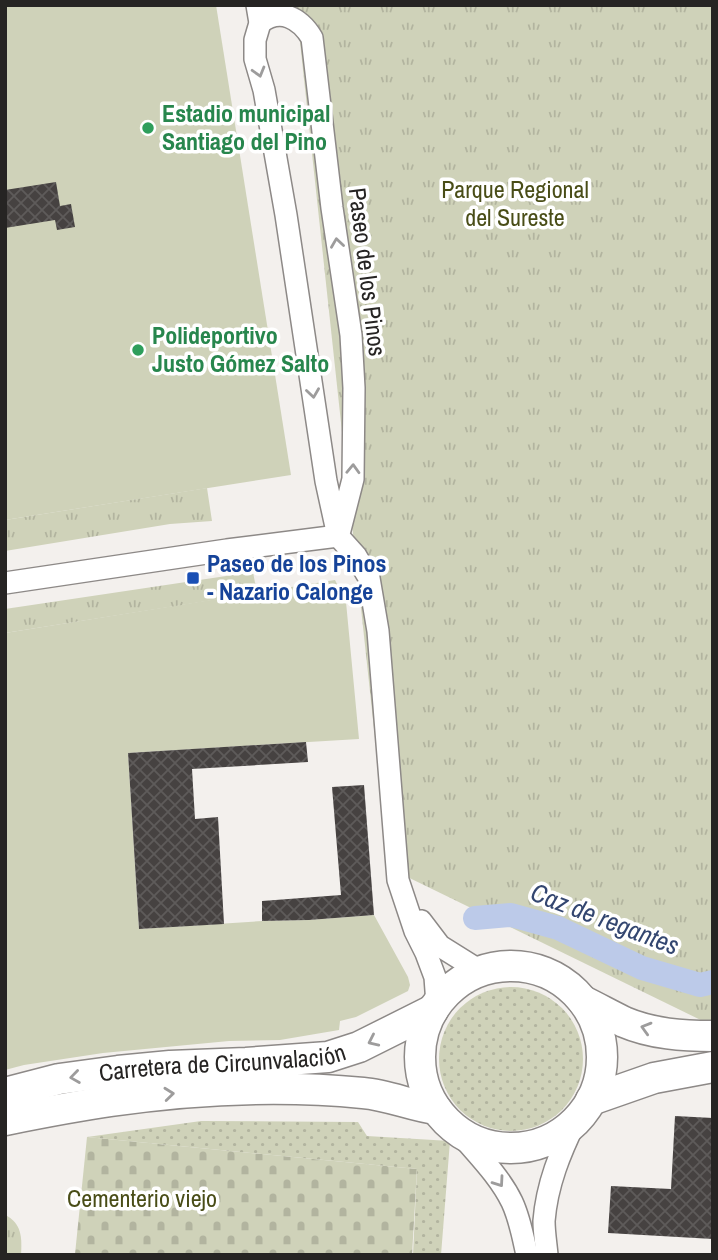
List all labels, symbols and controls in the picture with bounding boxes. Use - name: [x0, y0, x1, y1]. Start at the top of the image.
- one-way arrow: [250, 66, 265, 78]
- place label: Estadio municipal Santiago del Pino: [162, 97, 330, 157]
- marker: Estadio municipal Santiago del Pino: [140, 120, 156, 136]
- park label: Parque Regional del Sureste: [441, 173, 589, 233]
- street label: Paseo de los Pinos: [342, 186, 394, 358]
- one-way arrow: [330, 237, 345, 249]
- place label: Polideportivo Justo Gómez Salto: [152, 319, 329, 379]
- marker: Polideportivo Justo Gómez Salto: [130, 342, 146, 358]
- one-way arrow: [305, 387, 320, 398]
- one-way arrow: [345, 463, 360, 474]
- place label: Paseo de los Pinos - Nazario Calonge: [207, 547, 386, 607]
- marker: Paseo de los Pinos - Nazario Calonge: [185, 570, 201, 586]
- water label: Caz de regantes: [526, 874, 684, 963]
- one-way arrow: [640, 1022, 652, 1037]
- one-way arrow: [367, 1033, 380, 1047]
- street label: Carretera de Circunvalación: [97, 1035, 350, 1088]
- one-way arrow: [70, 1069, 81, 1084]
- one-way arrow: [164, 1087, 175, 1102]
- one-way arrow: [491, 1174, 503, 1187]
- park label: Cementerio viejo: [67, 1182, 217, 1214]

